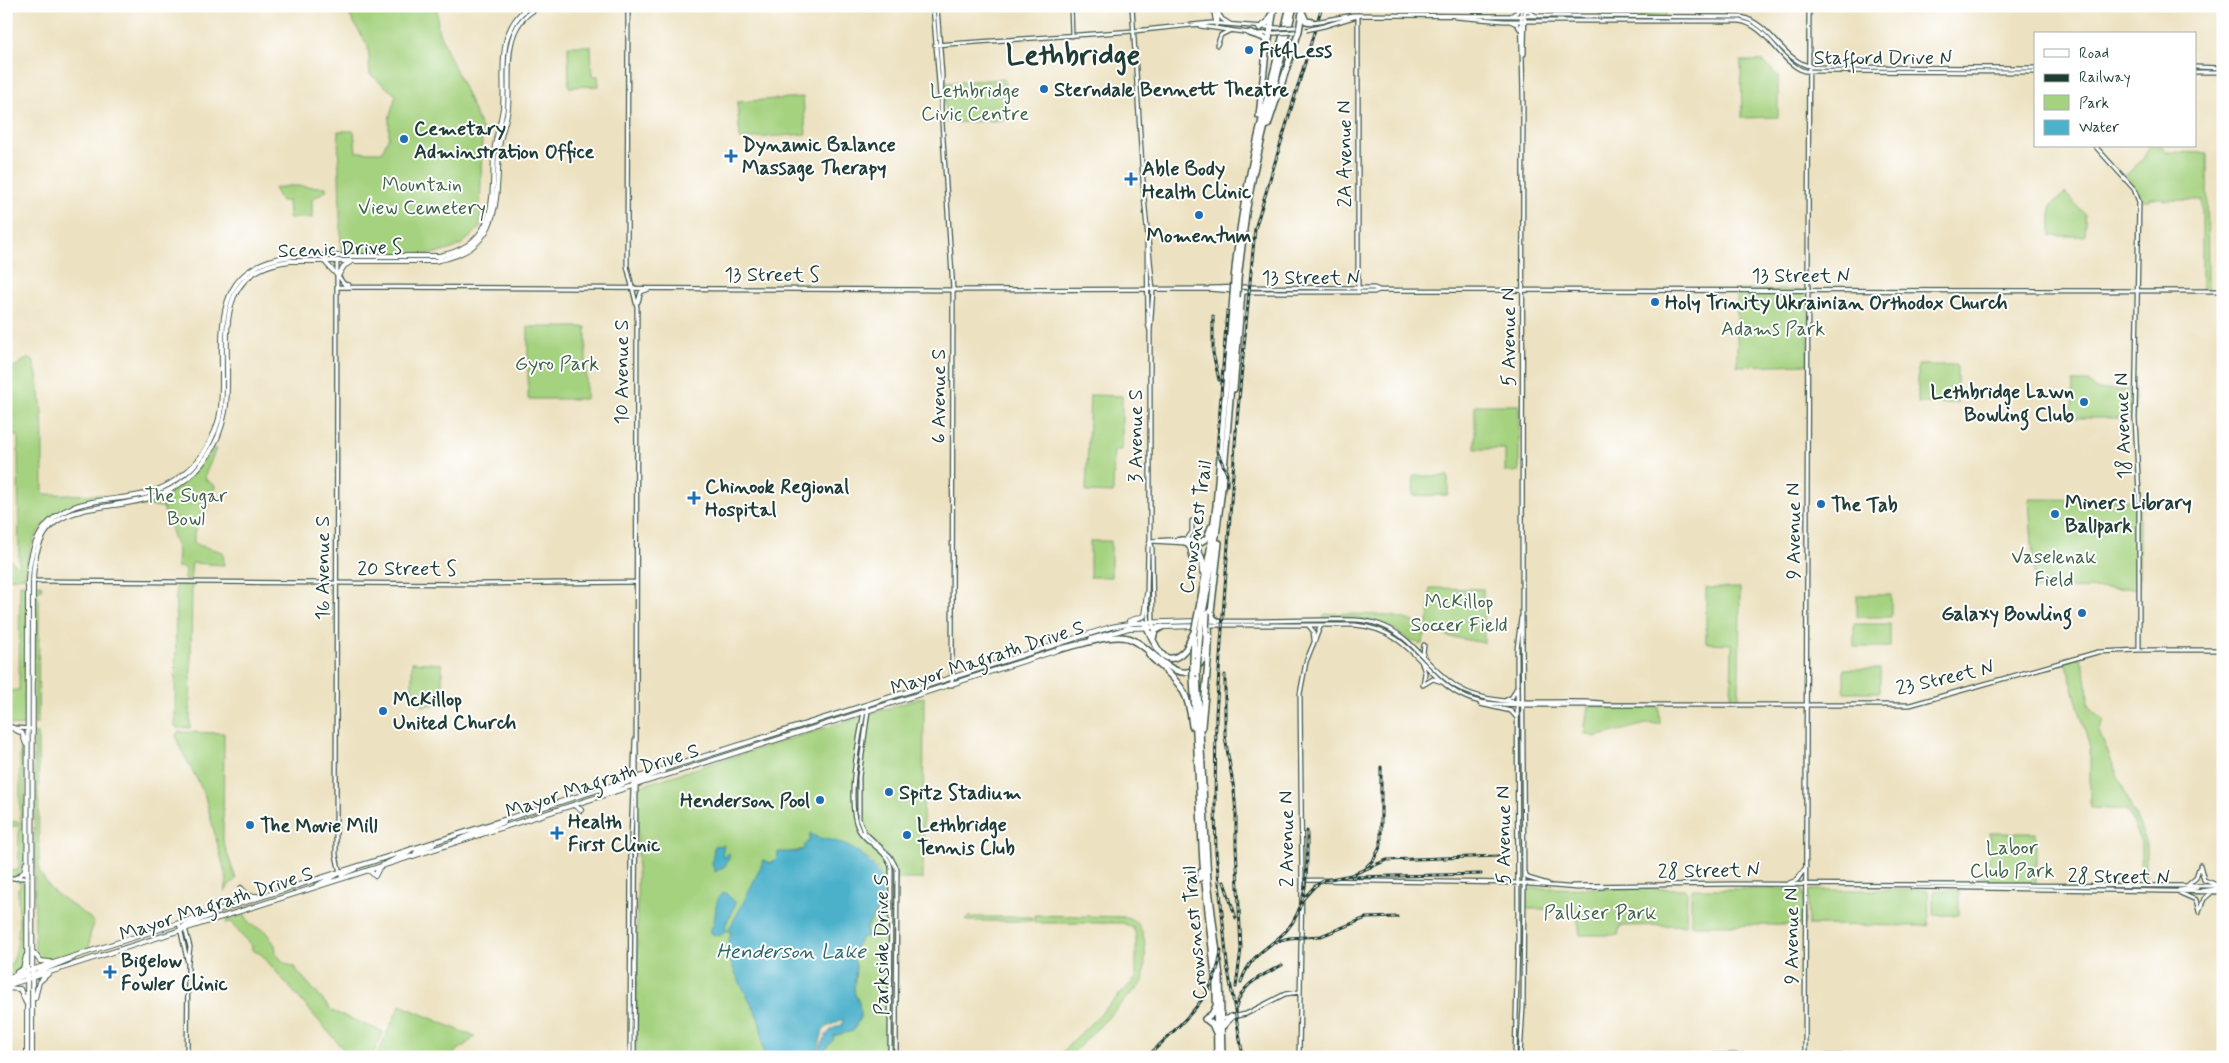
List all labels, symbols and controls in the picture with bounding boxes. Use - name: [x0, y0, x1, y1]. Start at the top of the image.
- legend: [2034, 32, 2196, 148]
- district label: Lethbridge: [1006, 36, 1140, 76]
- place label: Fit4Less: [1259, 38, 1332, 65]
- marker: Fit4Less: [1243, 44, 1255, 56]
- text: Road: [2079, 44, 2109, 64]
- street label: Stafford Drive N: [1814, 45, 1952, 74]
- text: Railway: [2079, 68, 2131, 88]
- place label: Sterndale Bennett Theatre: [1054, 77, 1290, 104]
- park label: Lethbridge Civic Centre: [921, 78, 1029, 128]
- marker: Sterndale Bennett Theatre: [1038, 83, 1050, 95]
- text: Park: [2079, 94, 2109, 114]
- street label: 2A Avenue N: [1332, 100, 1359, 208]
- place label: Cemetary Adminstration Office: [414, 116, 595, 166]
- text: Water: [2079, 118, 2119, 138]
- place label: Dynamic Balance Massage Therapy: [742, 132, 896, 182]
- marker: Cemetary Adminstration Office: [398, 133, 410, 145]
- marker: Dynamic Balance Massage Therapy: [724, 149, 738, 163]
- place label: Able Body Health Clinic: [1142, 156, 1252, 206]
- park label: Mountain View Cemetery: [358, 172, 486, 222]
- marker: Able Body Health Clinic: [1124, 172, 1138, 186]
- marker: Momentum: [1193, 209, 1205, 221]
- place label: Momentum: [1147, 223, 1252, 250]
- street label: Scenic Drive S: [277, 234, 403, 265]
- street label: 13 Street S: [724, 262, 820, 289]
- street label: 13 Street N: [1751, 263, 1851, 290]
- street label: 13 Street N: [1261, 265, 1361, 292]
- street label: 5 Avenue N: [1496, 288, 1523, 386]
- place label: Holy Trinity Ukrainian Orthodox Church: [1665, 290, 2008, 317]
- marker: Holy Trinity Ukrainian Orthodox Church: [1649, 296, 1661, 308]
- park label: Adams Park: [1721, 316, 1825, 343]
- street label: 10 Avenue S: [609, 320, 636, 424]
- street label: 6 Avenue S: [926, 349, 953, 443]
- park label: Gyro Park: [515, 351, 599, 378]
- street label: 18 Avenue N: [2108, 372, 2139, 480]
- place label: Lethbridge Lawn Bowling Club: [1931, 379, 2074, 431]
- street label: 3 Avenue S: [1123, 389, 1150, 483]
- marker: Lethbridge Lawn Bowling Club: [2078, 396, 2090, 408]
- street label: Crowsnest Trail: [1174, 459, 1219, 596]
- place label: Chinook Regional Hospital: [705, 474, 849, 524]
- park label: The Sugar Bowl: [145, 483, 228, 533]
- street label: 9 Avenue N: [1781, 483, 1808, 579]
- place label: Miners Library Ballpark: [2065, 490, 2192, 540]
- marker: Chinook Regional Hospital: [687, 491, 701, 505]
- place label: The Tab: [1831, 492, 1898, 519]
- marker: The Tab: [1815, 498, 1827, 510]
- marker: Miners Library Ballpark: [2049, 508, 2061, 520]
- street label: 16 Avenue S: [310, 516, 337, 620]
- park label: Vaselenak Field: [2011, 544, 2097, 594]
- street label: 20 Street S: [357, 556, 457, 583]
- park label: McKillop Soccer Field: [1410, 589, 1508, 639]
- place label: Galaxy Bowling: [1941, 601, 2072, 630]
- marker: Galaxy Bowling: [2076, 607, 2088, 619]
- street label: Mayor Magrath Drive S: [887, 614, 1088, 704]
- street label: 23 Street N: [1894, 654, 1997, 703]
- place label: McKillop United Church: [393, 687, 517, 737]
- marker: McKillop United Church: [377, 705, 389, 717]
- street label: Mayor Magrath Drive S: [502, 737, 703, 827]
- place label: Spitz Stadium: [899, 780, 1022, 807]
- marker: Spitz Stadium: [883, 786, 895, 798]
- street label: 5 Avenue N: [1491, 786, 1518, 884]
- place label: Henderson Pool: [680, 788, 810, 815]
- street label: 2 Avenue N: [1274, 791, 1301, 887]
- marker: Henderson Pool: [814, 794, 826, 806]
- place label: Health First Clinic: [568, 809, 661, 859]
- place label: Lethbridge Tennis Club: [917, 812, 1015, 862]
- place label: The Movie Mill: [260, 813, 378, 840]
- marker: The Movie Mill: [244, 819, 256, 831]
- marker: Health First Clinic: [550, 826, 564, 840]
- marker: Lethbridge Tennis Club: [901, 829, 913, 841]
- park label: Labor Club Park: [1970, 835, 2054, 885]
- street label: 28 Street N: [1657, 857, 1761, 886]
- street label: Mayor Magrath Drive S: [116, 860, 317, 950]
- street label: 28 Street N: [2067, 863, 2171, 892]
- street label: Crowsnest Trail: [1176, 865, 1215, 1001]
- street label: Parkside Drive S: [869, 875, 896, 1015]
- street label: 9 Avenue N: [1779, 888, 1806, 984]
- park label: Palliser Park: [1543, 900, 1657, 927]
- water label: Henderson Lake: [716, 938, 867, 966]
- place label: Bigelow Fowler Clinic: [121, 948, 229, 998]
- marker: Bigelow Fowler Clinic: [103, 965, 117, 979]

